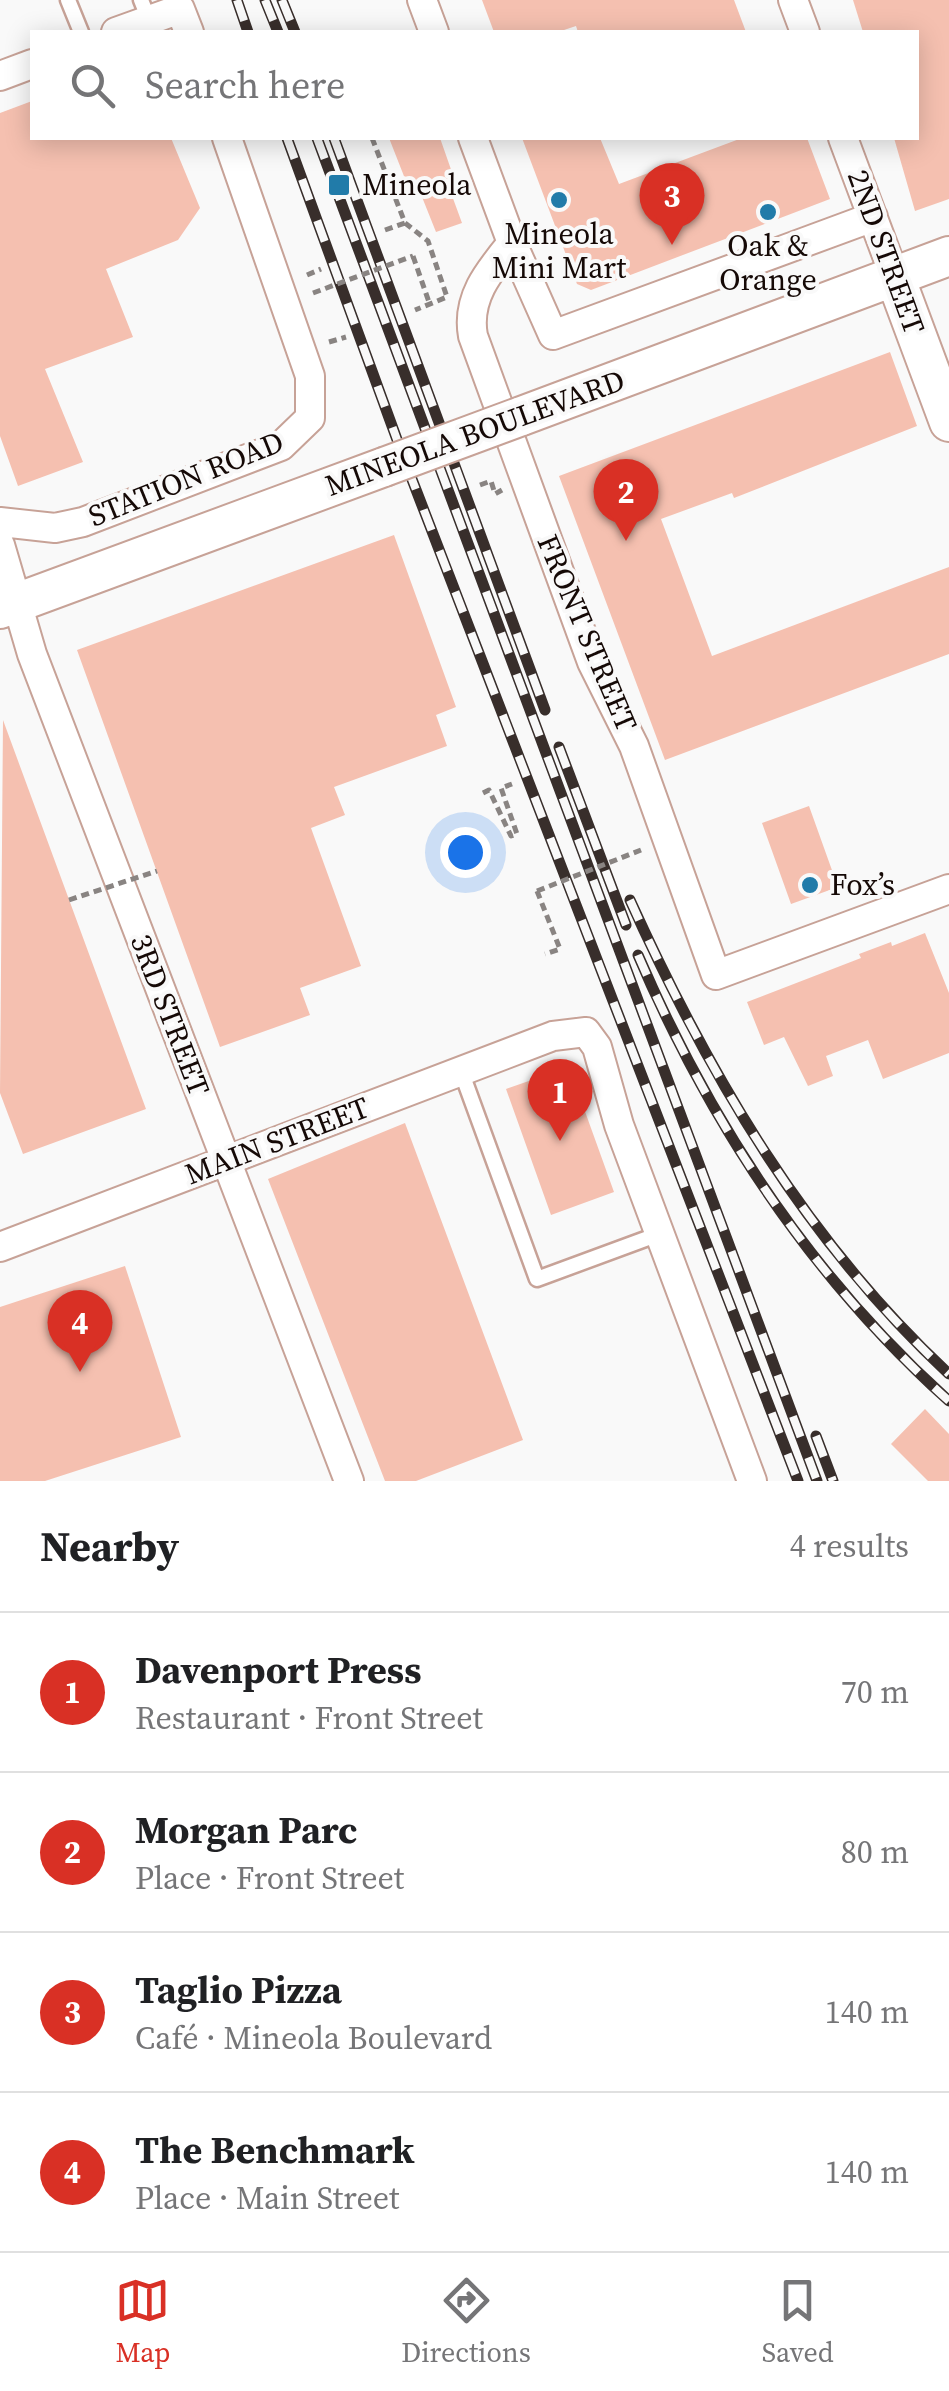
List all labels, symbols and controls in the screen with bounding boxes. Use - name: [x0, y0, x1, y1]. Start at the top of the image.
- search box: [30, 30, 919, 140]
- icon: search: [65, 58, 120, 113]
- text: Search here: [145, 59, 345, 111]
- pin: 3: [640, 162, 704, 245]
- place label: Mineola: [362, 164, 472, 205]
- street label: 2ND STREET: [838, 164, 935, 340]
- marker: Mineola: [326, 172, 352, 198]
- marker: Mineola Mini Mart: [548, 189, 570, 211]
- marker: Oak & Orange: [757, 201, 779, 223]
- place label: Mineola Mini Mart: [492, 213, 627, 288]
- place label: Oak & Orange: [719, 225, 817, 300]
- street label: MINEOLA BOULEVARD: [319, 359, 630, 506]
- street label: STATION ROAD: [82, 421, 290, 536]
- pin: 2: [594, 458, 658, 541]
- street label: FRONT STREET: [528, 528, 647, 738]
- your location: [440, 827, 491, 878]
- place label: Fox’s: [830, 864, 895, 905]
- marker: Fox’s: [799, 874, 821, 896]
- street label: 3RD STREET: [121, 928, 220, 1101]
- pin: 1: [528, 1058, 592, 1141]
- street label: MAIN STREET: [179, 1087, 375, 1194]
- pin: 4: [48, 1290, 112, 1372]
- text: Nearby: [40, 1517, 179, 1575]
- text: 4 results: [790, 1524, 909, 1568]
- text: Davenport Press: [135, 1644, 421, 1696]
- text: 1: [64, 1670, 81, 1714]
- text: 70 m: [841, 1670, 909, 1714]
- text: Restaurant · Front Street: [135, 1696, 483, 1740]
- text: Morgan Parc: [135, 1804, 358, 1856]
- text: 2: [64, 1830, 81, 1874]
- text: 80 m: [841, 1830, 909, 1874]
- text: Place · Front Street: [135, 1856, 404, 1900]
- text: Taglio Pizza: [135, 1964, 342, 2016]
- text: 3: [64, 1990, 81, 2034]
- text: 140 m: [825, 1990, 909, 2034]
- text: Café · Mineola Boulevard: [135, 2016, 492, 2060]
- text: The Benchmark: [135, 2124, 414, 2176]
- text: 4: [64, 2150, 81, 2194]
- text: 140 m: [825, 2150, 909, 2194]
- text: Place · Main Street: [135, 2176, 399, 2220]
- tab: Map: [115, 2273, 170, 2371]
- tab: Directions: [401, 2273, 531, 2371]
- tab: Saved: [762, 2273, 834, 2371]

